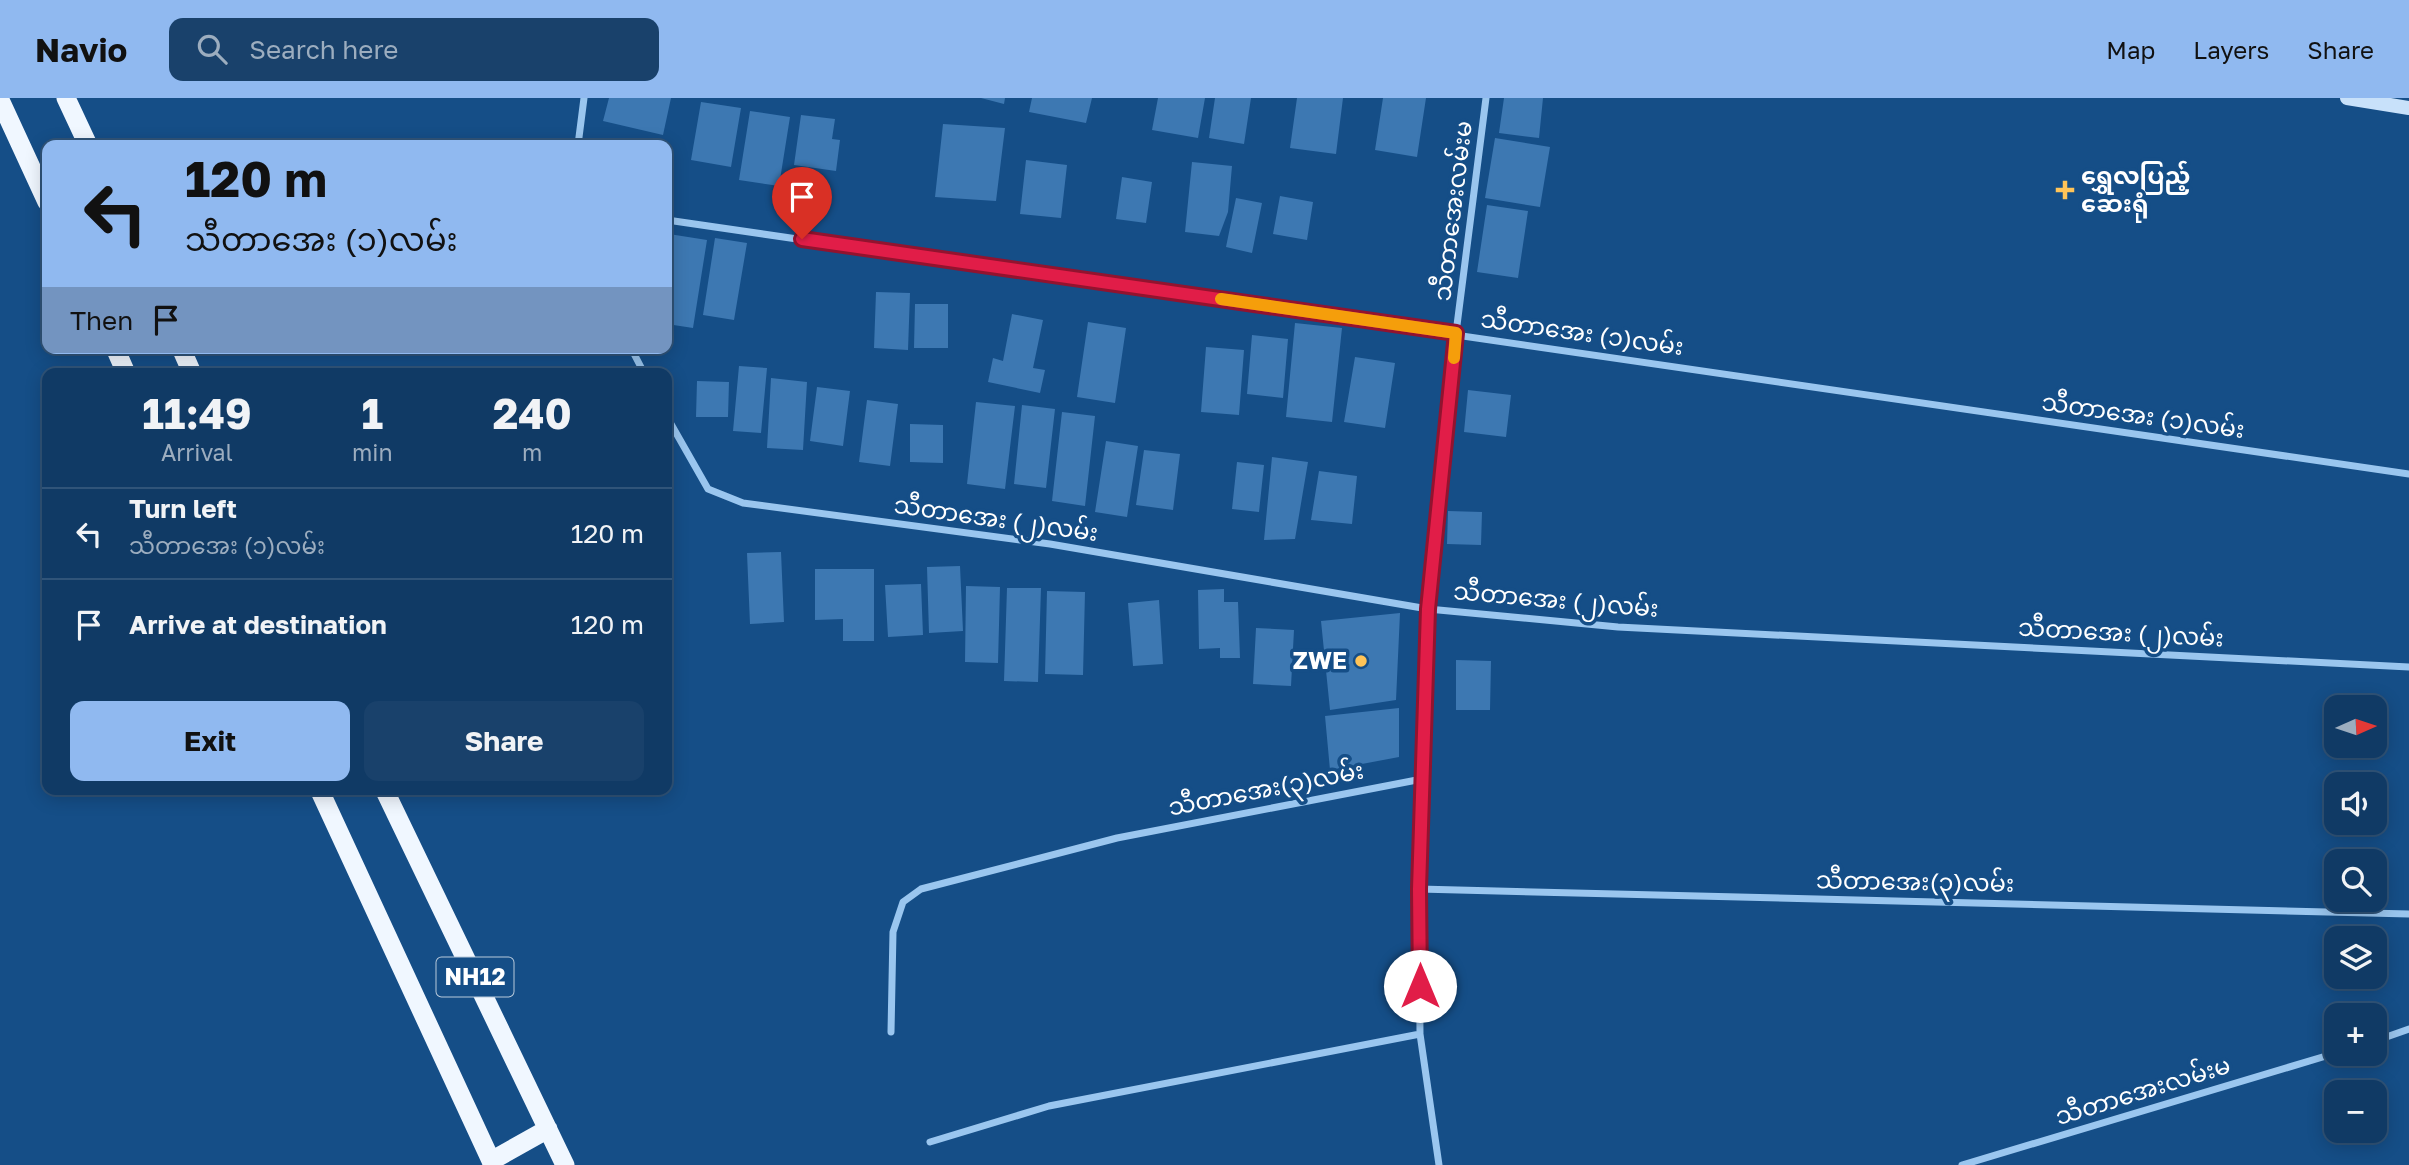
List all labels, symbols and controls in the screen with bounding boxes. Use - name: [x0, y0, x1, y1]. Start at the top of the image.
- search box: [169, 18, 659, 81]
- text: Navio: [35, 30, 127, 69]
- icon: search: [193, 30, 231, 68]
- text: Search here: [249, 34, 398, 65]
- text: Map: [2106, 35, 2155, 64]
- text: Layers: [2193, 35, 2269, 64]
- text: Share: [2307, 35, 2374, 64]
- street label: သီတာအေးလမ်းမ: [1426, 119, 1477, 303]
- text: 120 m: [185, 149, 327, 208]
- place label: ရွှေလပြည့် ဆေးရုံ: [2081, 160, 2190, 223]
- pin: [772, 167, 832, 239]
- icon: left: [70, 168, 161, 259]
- icon: arrive: [783, 178, 821, 216]
- marker: ရွှေလပြည့် ဆေးရုံ: [2055, 180, 2075, 200]
- text: သီတာအေး (၁)လမ်း: [185, 220, 458, 258]
- icon: arrive: [147, 301, 185, 339]
- street label: သီတာအေး (၁)လမ်း: [1479, 303, 1685, 360]
- text: Then: [70, 305, 133, 336]
- street label: သီတာအေး (၁)လမ်း: [2040, 386, 2246, 443]
- text: 11:49: [142, 388, 252, 438]
- text: 1: [361, 388, 383, 438]
- text: 240: [493, 388, 572, 438]
- text: Arrival: [161, 438, 233, 466]
- text: min: [352, 438, 393, 466]
- text: m: [522, 438, 542, 466]
- street label: သီတာအေး (၂)လမ်း: [891, 489, 1100, 552]
- text: Turn left: [129, 493, 237, 524]
- icon: left: [70, 515, 108, 553]
- text: 120 m: [571, 518, 644, 549]
- text: သီတာအေး (၁)လမ်း: [129, 531, 325, 559]
- street label: သီတာအေး (၂)လမ်း: [1452, 575, 1660, 628]
- icon: arrive: [70, 606, 108, 644]
- text: Arrive at destination: [129, 609, 387, 640]
- text: 120 m: [571, 609, 644, 640]
- street label: သီတာအေး (၂)လမ်း: [2017, 612, 2225, 657]
- place label: ZWE: [1293, 645, 1347, 674]
- marker: ZWE: [1353, 653, 1369, 669]
- north arrow: [2324, 695, 2387, 758]
- map controls: [2324, 695, 2387, 1143]
- button: Exit: [70, 701, 350, 781]
- button: Share: [364, 701, 644, 781]
- street label: သီတာအေး(၃)လမ်း: [1166, 754, 1367, 827]
- button: sound: [2324, 772, 2387, 835]
- button: search: [2324, 849, 2387, 912]
- street label: သီတာအေး(၃)လမ်း: [1816, 864, 2014, 903]
- button: layers: [2324, 926, 2387, 989]
- position arrow: [1383, 949, 1457, 1023]
- road number: NH12: [436, 958, 514, 996]
- button: +: [2324, 1003, 2387, 1066]
- street label: သီတာအေးလမ်းမ: [2052, 1049, 2234, 1130]
- button: −: [2324, 1080, 2387, 1143]

